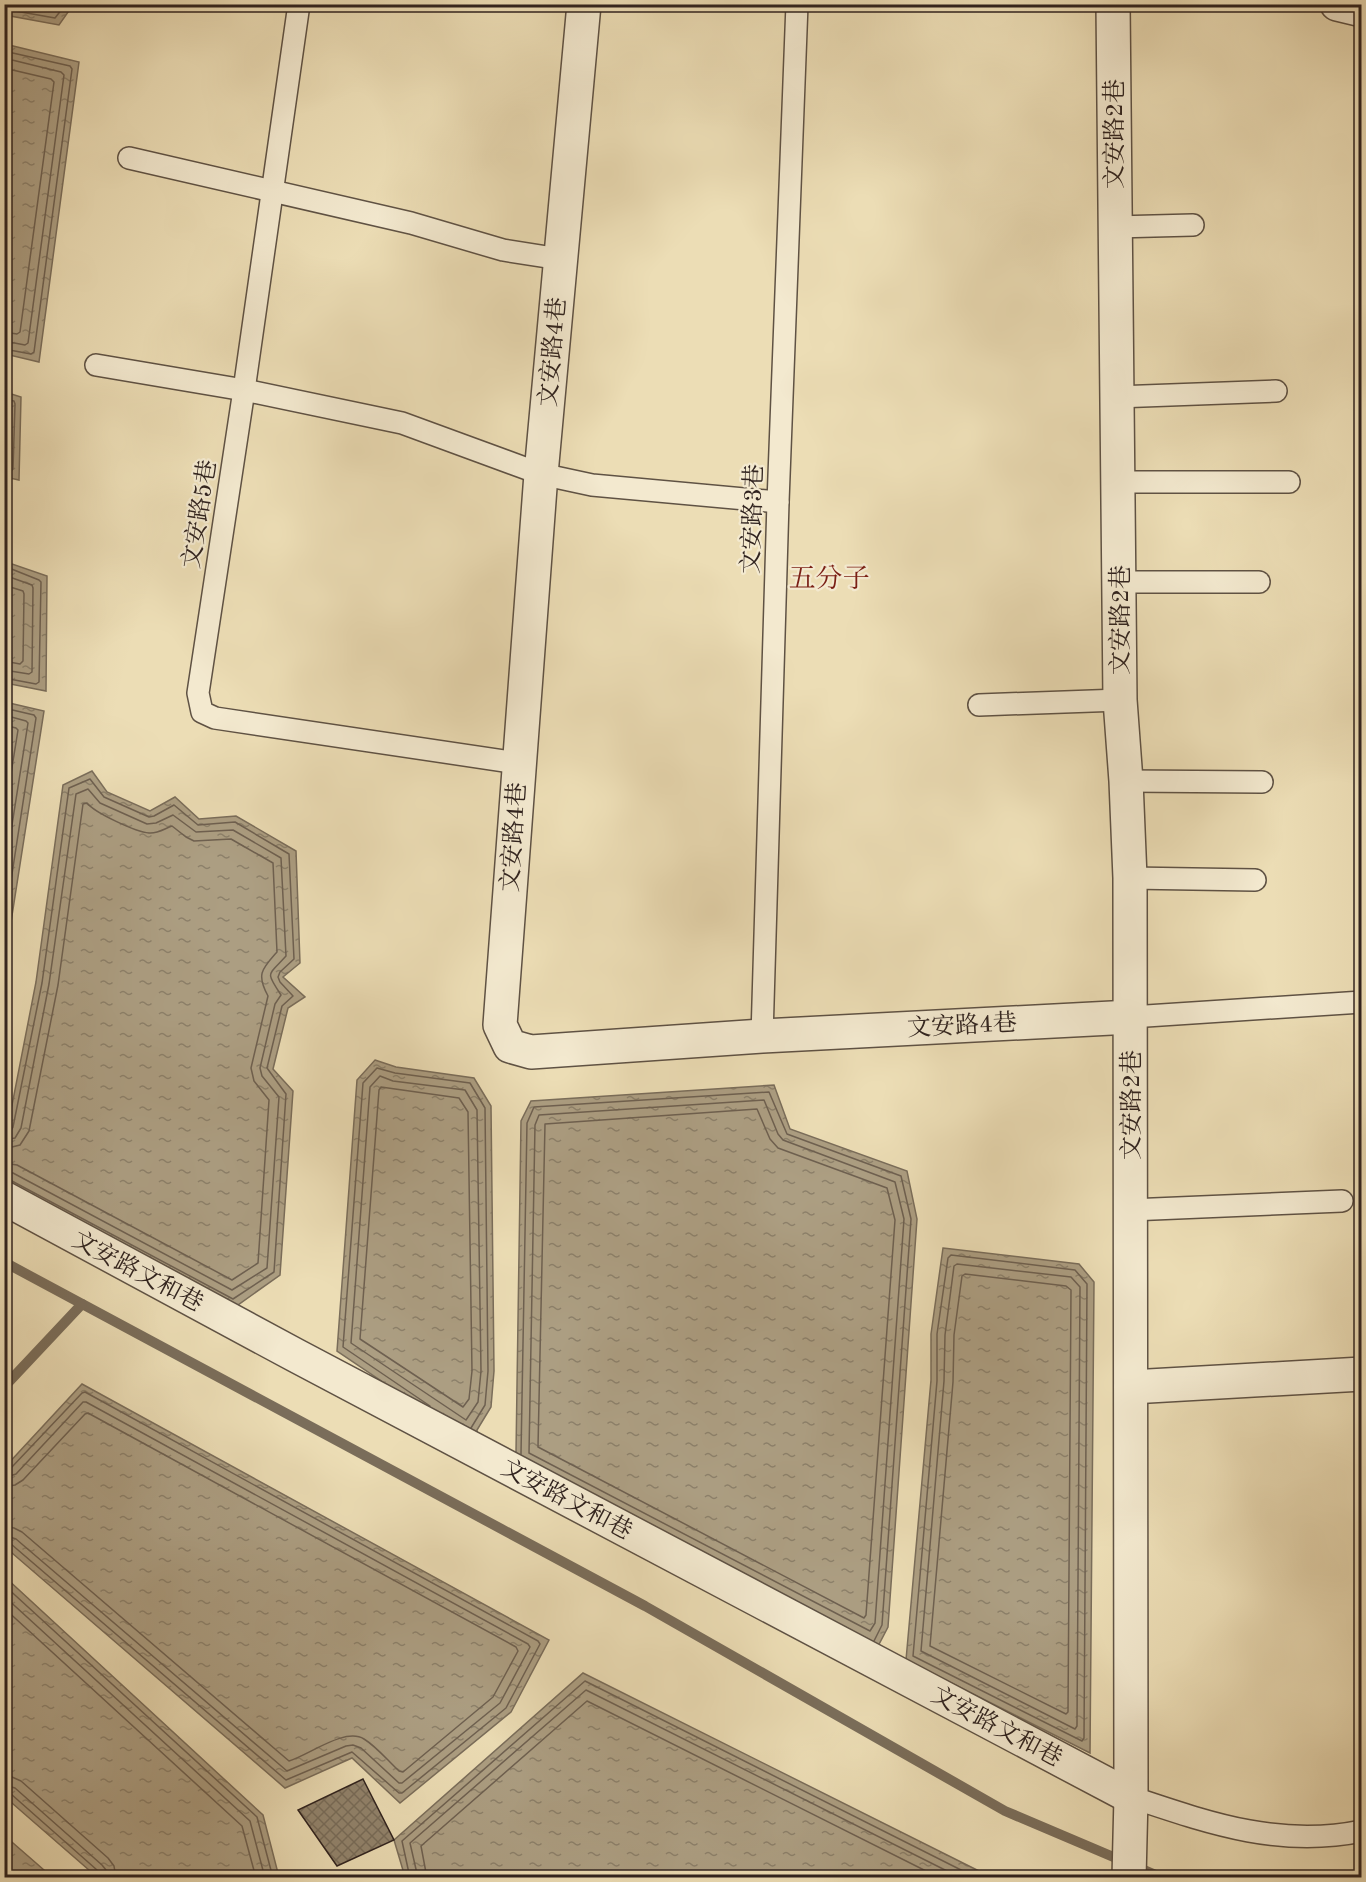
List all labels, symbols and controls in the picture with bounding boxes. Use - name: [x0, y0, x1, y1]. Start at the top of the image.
- street label: 文安路2巷: [1101, 79, 1128, 189]
- street label: 文安路4巷: [534, 296, 571, 408]
- street label: 文安路5巷: [178, 458, 221, 570]
- street label: 文安路3巷: [737, 464, 768, 574]
- district label: 五分子: [789, 564, 870, 593]
- street label: 文安路2巷: [1107, 565, 1134, 675]
- street label: 文安路4巷: [496, 781, 531, 893]
- street label: 文安路4巷: [906, 1009, 1018, 1042]
- street label: 文安路2巷: [1118, 1050, 1145, 1160]
- street label: 文安路文和巷: [68, 1226, 208, 1317]
- street label: 文安路文和巷: [497, 1454, 637, 1545]
- street label: 文安路文和巷: [927, 1681, 1067, 1772]

